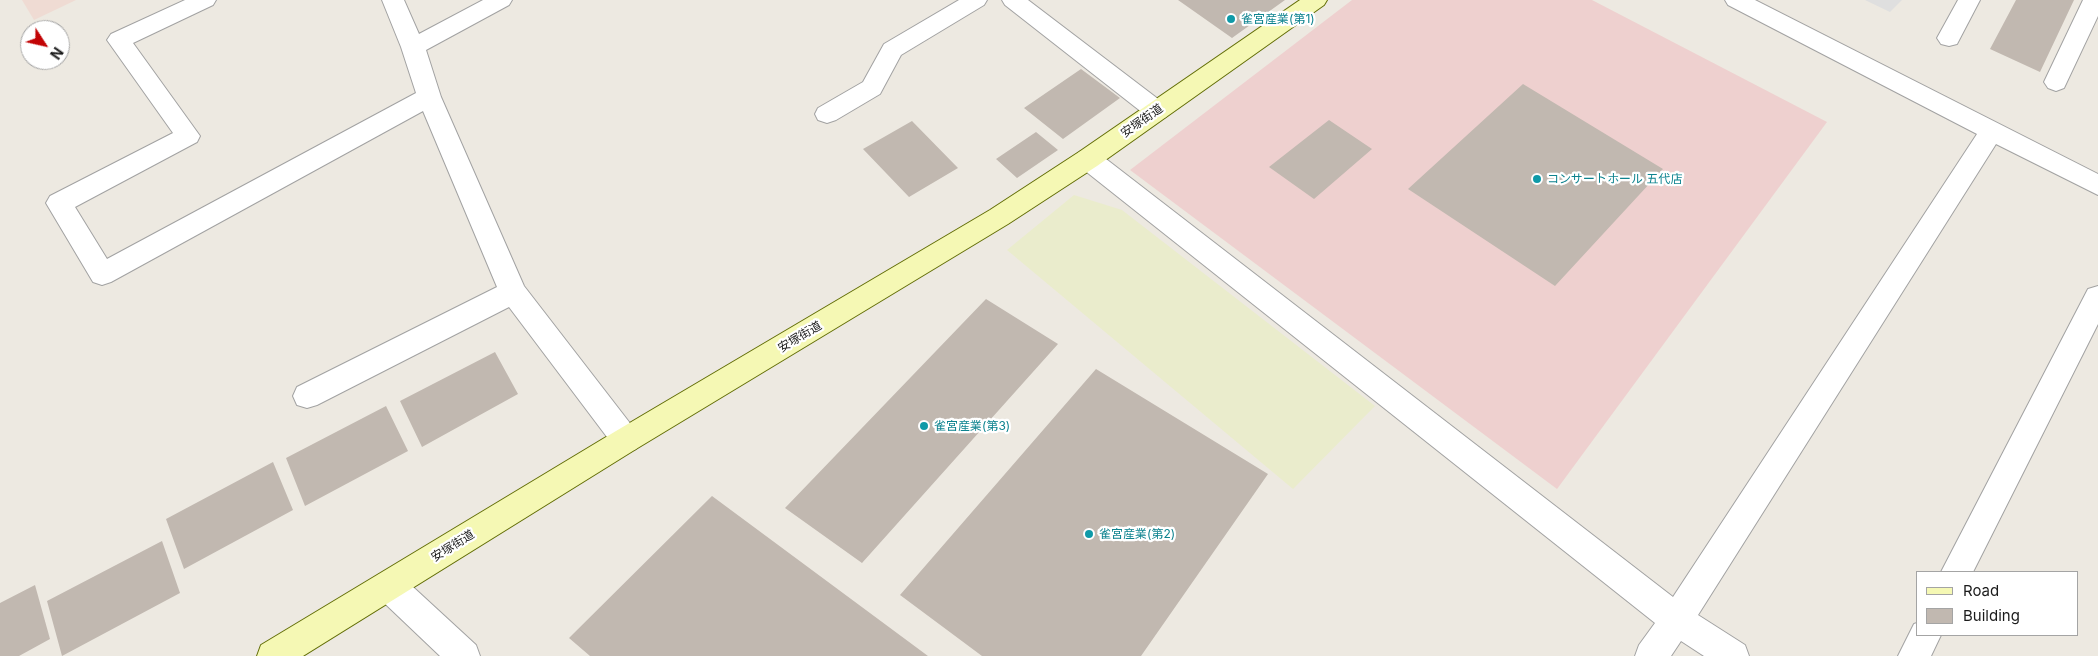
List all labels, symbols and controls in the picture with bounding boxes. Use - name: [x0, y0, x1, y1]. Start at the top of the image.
- place label: 雀宮産業(第1): [1241, 12, 1315, 26]
- marker: 雀宮産業(第1): [1225, 13, 1237, 25]
- north arrow: [20, 20, 70, 70]
- text: N: [47, 44, 67, 63]
- street label: 安塚街道: [1118, 101, 1166, 141]
- place label: コンサートホール 五代店: [1547, 172, 1682, 186]
- marker: コンサートホール 五代店: [1531, 173, 1543, 185]
- street label: 安塚街道: [776, 318, 824, 356]
- place label: 雀宮産業(第3): [934, 419, 1010, 433]
- marker: 雀宮産業(第3): [918, 420, 930, 432]
- street label: 安塚街道: [429, 527, 477, 565]
- place label: 雀宮産業(第2): [1099, 527, 1175, 541]
- marker: 雀宮産業(第2): [1083, 528, 1095, 540]
- legend: [1916, 571, 2078, 636]
- text: Road: [1963, 581, 1999, 600]
- text: Building: [1963, 606, 2020, 625]

